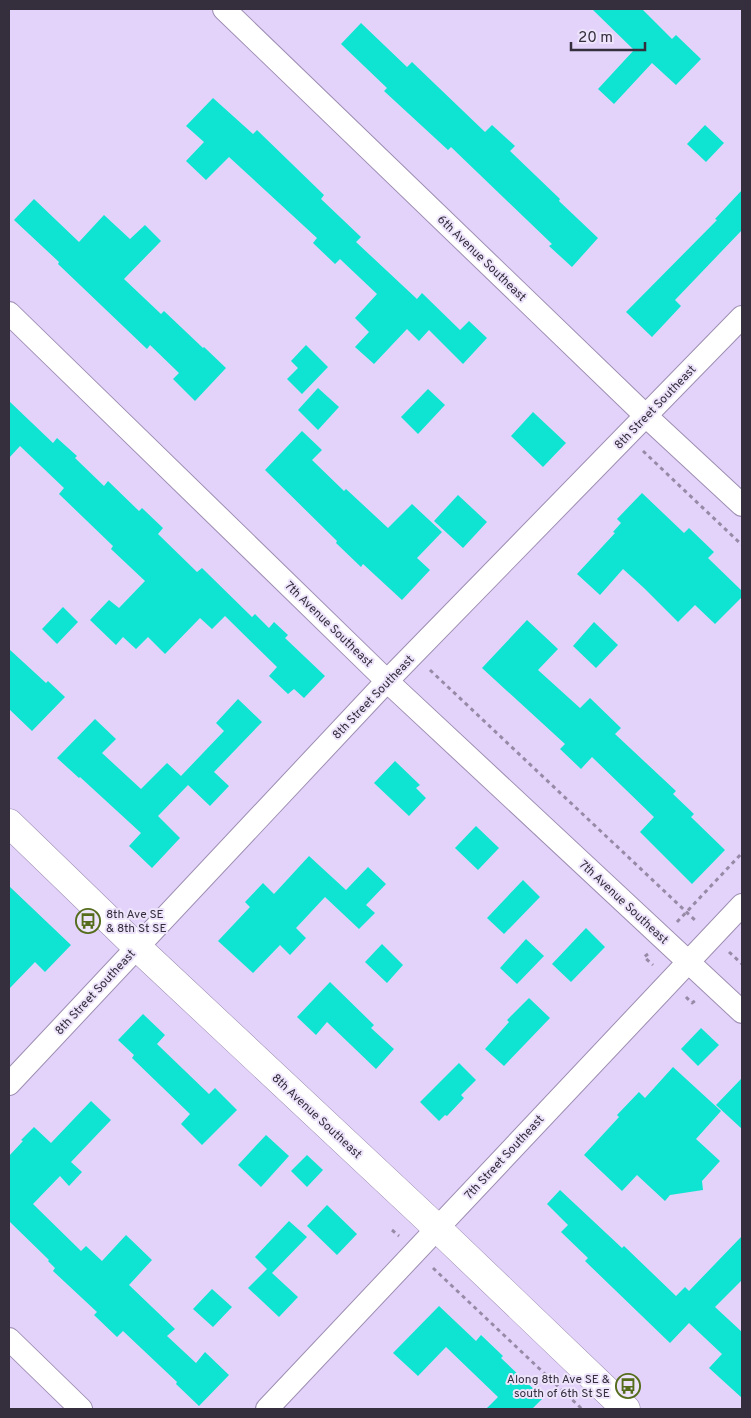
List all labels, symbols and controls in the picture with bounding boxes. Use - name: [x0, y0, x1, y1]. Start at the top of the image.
- scale bar: [571, 20, 645, 52]
- text: 20 m: [578, 29, 613, 48]
- street label: 6th Avenue Southeast: [433, 212, 529, 305]
- street label: 8th Street Southeast: [611, 362, 700, 453]
- street label: 7th Avenue Southeast: [281, 578, 376, 671]
- street label: 8th Street Southeast: [329, 652, 418, 743]
- street label: 7th Avenue Southeast: [575, 857, 671, 948]
- place label: 8th Ave SE & 8th St SE: [106, 907, 167, 937]
- bus stop icon: 8th Ave SE & 8th St SE: [75, 908, 101, 934]
- street label: 8th Street Southeast: [52, 947, 140, 1039]
- street label: 8th Avenue Southeast: [268, 1071, 365, 1163]
- street label: 7th Street Southeast: [461, 1112, 548, 1203]
- place label: Along 8th Ave SE & south of 6th St SE: [507, 1372, 610, 1402]
- bus stop icon: Along 8th Ave SE & south of 6th St SE: [615, 1373, 641, 1399]

